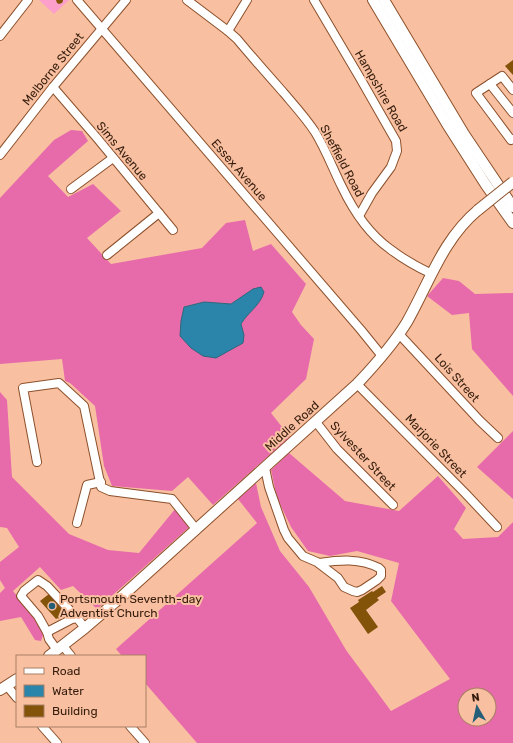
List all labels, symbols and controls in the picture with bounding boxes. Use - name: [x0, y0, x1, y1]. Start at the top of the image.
- street label: Melborne Street: [19, 30, 87, 108]
- street label: Hampshire Road: [352, 48, 410, 134]
- street label: Sims Avenue: [94, 119, 151, 183]
- street label: Sheffield Road: [317, 122, 367, 200]
- street label: Essex Avenue: [208, 136, 270, 204]
- street label: Lois Street: [432, 351, 483, 405]
- street label: Middle Road: [262, 398, 322, 454]
- street label: Marjorie Street: [402, 411, 470, 481]
- street label: Sylvester Street: [327, 418, 399, 494]
- place label: Portsmouth Seventh-day Adventist Church: [60, 592, 202, 620]
- marker: Portsmouth Seventh-day Adventist Church: [47, 601, 57, 611]
- legend: [16, 655, 146, 727]
- text: Road: [52, 664, 80, 678]
- text: Water: [52, 684, 84, 698]
- north arrow: [457, 687, 497, 727]
- text: N: [471, 691, 481, 705]
- text: Building: [52, 704, 98, 718]

